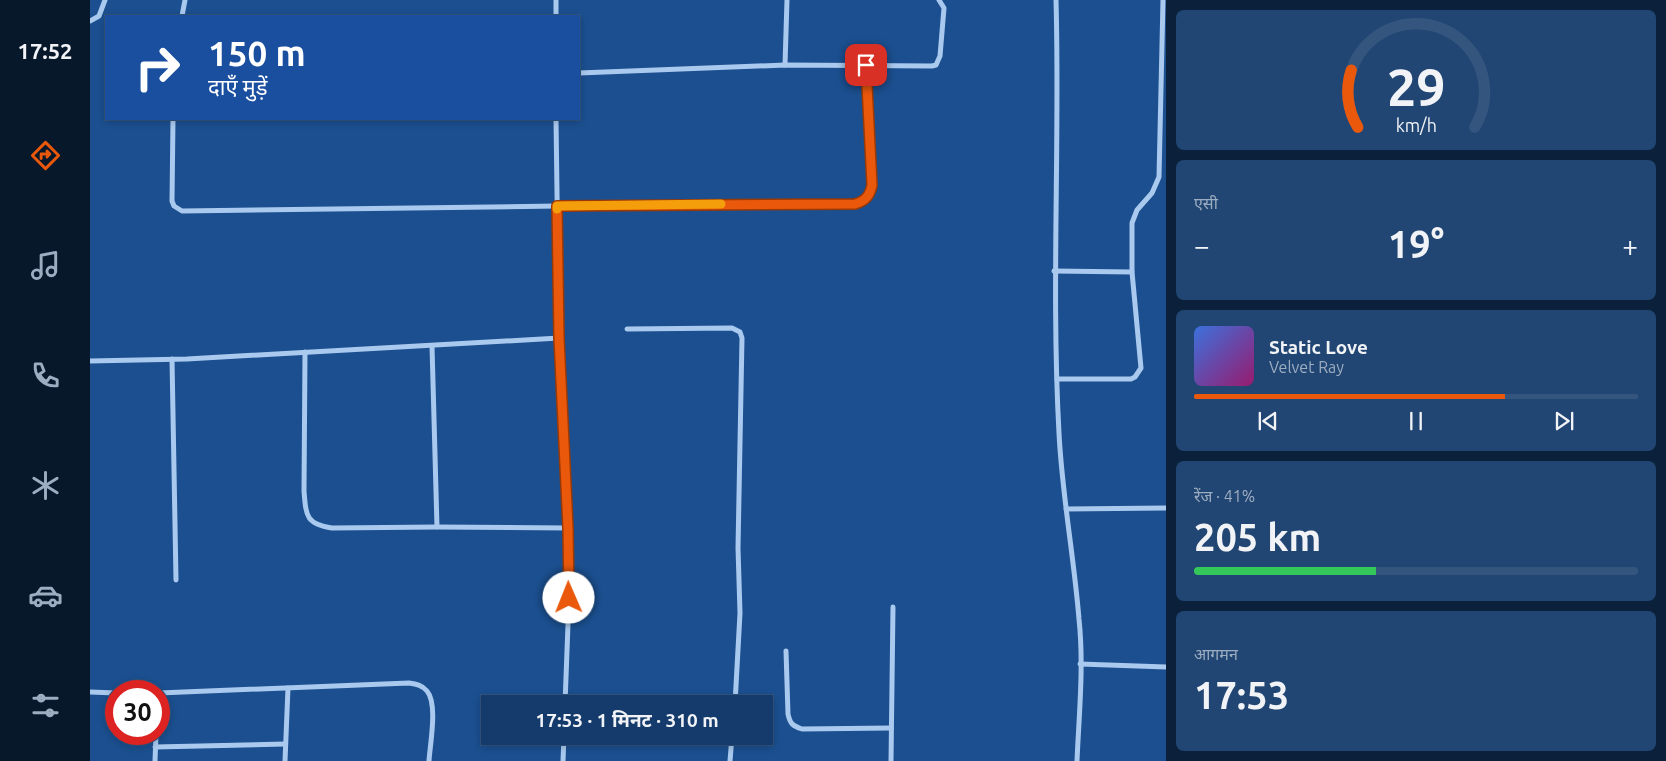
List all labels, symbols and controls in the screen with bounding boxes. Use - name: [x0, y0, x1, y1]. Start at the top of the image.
- text: 150 m: [208, 33, 306, 73]
- icon: right: [125, 35, 190, 100]
- text: 17:52: [17, 38, 73, 63]
- pin: [845, 44, 887, 86]
- icon: arrive: [852, 51, 880, 79]
- text: 29: [1387, 58, 1445, 116]
- text: दाएँ मुड़ें: [208, 74, 268, 99]
- text: km/h: [1395, 115, 1437, 135]
- icon: directions: [28, 138, 63, 173]
- text: एसी: [1194, 194, 1218, 212]
- text: 19°: [1388, 223, 1444, 265]
- text: −: [1194, 230, 1210, 261]
- text: +: [1622, 230, 1638, 261]
- icon: music: [28, 248, 63, 283]
- text: Static Love: [1269, 336, 1368, 358]
- icon: phone: [28, 358, 63, 393]
- text: Velvet Ray: [1269, 358, 1344, 376]
- icon: previous: [1254, 407, 1282, 435]
- icon: pause: [1402, 407, 1430, 435]
- icon: next: [1550, 407, 1578, 435]
- icon: climate: [28, 468, 63, 503]
- text: रेंज · 41%: [1194, 487, 1255, 505]
- text: 205 km: [1194, 516, 1321, 558]
- position arrow: [542, 571, 594, 623]
- icon: car: [28, 578, 63, 613]
- text: आगमन: [1194, 645, 1238, 663]
- text: 17:53: [1194, 674, 1289, 716]
- speed limit sign: 30: [105, 680, 170, 745]
- icon: filters: [28, 688, 63, 723]
- text: 17:53 · 1 मिनट · 310 m: [535, 709, 719, 731]

